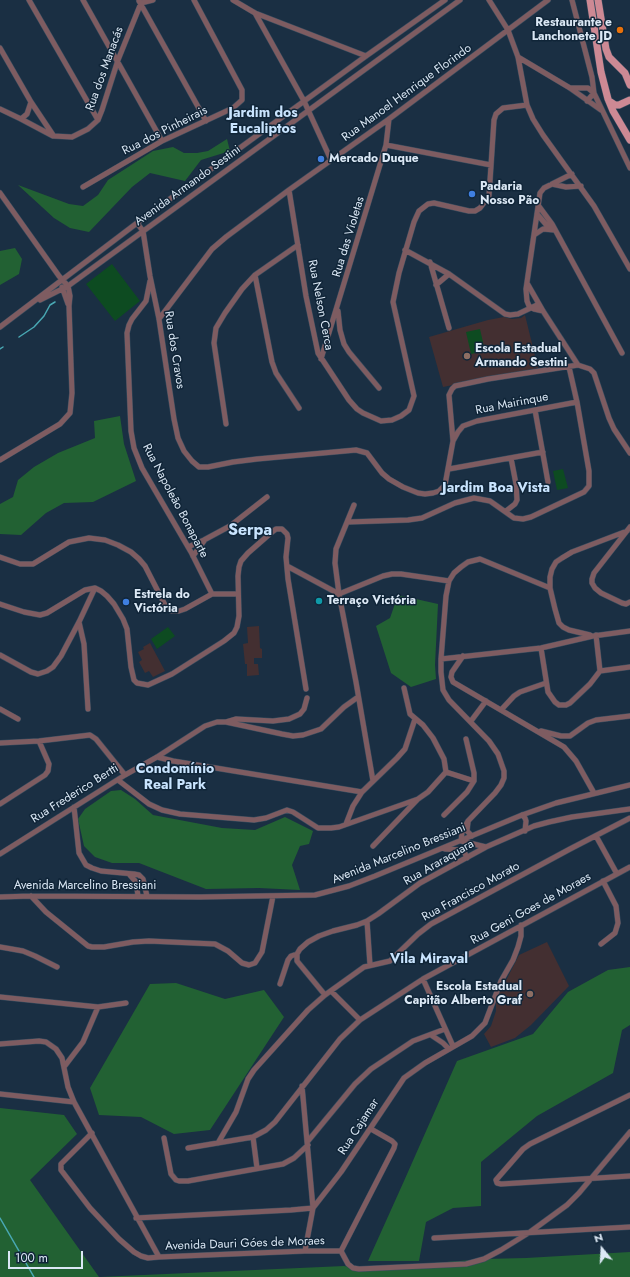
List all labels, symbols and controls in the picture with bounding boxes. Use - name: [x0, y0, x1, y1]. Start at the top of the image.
- place label: Restaurante e Lanchonete JD: [532, 16, 612, 44]
- street label: Rua dos Manacás: [83, 25, 127, 113]
- marker: Restaurante e Lanchonete JD: [615, 25, 625, 35]
- street label: Rua Manoel Henrique Florindo: [339, 41, 475, 145]
- street label: Rua dos Pinheirais: [120, 103, 210, 159]
- district label: Jardim dos Eucaliptos: [228, 106, 298, 138]
- street label: Avenida Armando Sestini: [132, 143, 244, 229]
- place label: Mercado Duque: [329, 152, 419, 166]
- marker: Mercado Duque: [316, 154, 326, 164]
- place label: Padaria Nosso Pão: [480, 180, 539, 208]
- marker: Padaria Nosso Pão: [467, 189, 477, 199]
- street label: Rua das Violetas: [330, 195, 368, 279]
- street label: Rua Nelson Cerca: [304, 259, 336, 351]
- street label: Rua dos Cravos: [161, 310, 187, 390]
- place label: Escola Estadual Armando Sestini: [475, 342, 567, 370]
- marker: Escola Estadual Armando Sestini: [462, 351, 472, 361]
- street label: Rua Mairinque: [474, 390, 550, 418]
- street label: Rua Napoleão Bonaparte: [139, 442, 211, 560]
- district label: Jardim Boa Vista: [442, 481, 550, 497]
- district label: Serpa: [228, 521, 272, 541]
- place label: Estrela do Victória: [134, 588, 190, 616]
- place label: Terraço Victória: [327, 594, 416, 608]
- marker: Terraço Victória: [314, 596, 324, 606]
- marker: Estrela do Victória: [121, 597, 131, 607]
- street label: Rua Frederico Bertti: [29, 761, 121, 827]
- district label: Condomínio Real Park: [136, 762, 214, 794]
- street label: Avenida Marcelino Bressiani: [330, 821, 468, 887]
- street label: Rua Araraquara: [401, 837, 477, 889]
- street label: Rua Francisco Morato: [420, 859, 522, 925]
- street label: Rua Geni Goes de Moraes: [468, 870, 594, 948]
- street label: Avenida Marcelino Bressiani: [14, 879, 156, 893]
- district label: Vila Miraval: [390, 952, 468, 968]
- place label: Escola Estadual Capitão Alberto Graf: [404, 980, 522, 1008]
- marker: Escola Estadual Capitão Alberto Graf: [525, 989, 535, 999]
- street label: Rua Cajamar: [335, 1096, 383, 1158]
- north arrow: [582, 1229, 622, 1269]
- text: N: [592, 1229, 605, 1247]
- street label: Avenida Dauri Góes de Moraes: [165, 1234, 325, 1254]
- scale bar: [10, 1243, 85, 1269]
- text: 100 m: [15, 1249, 48, 1267]

